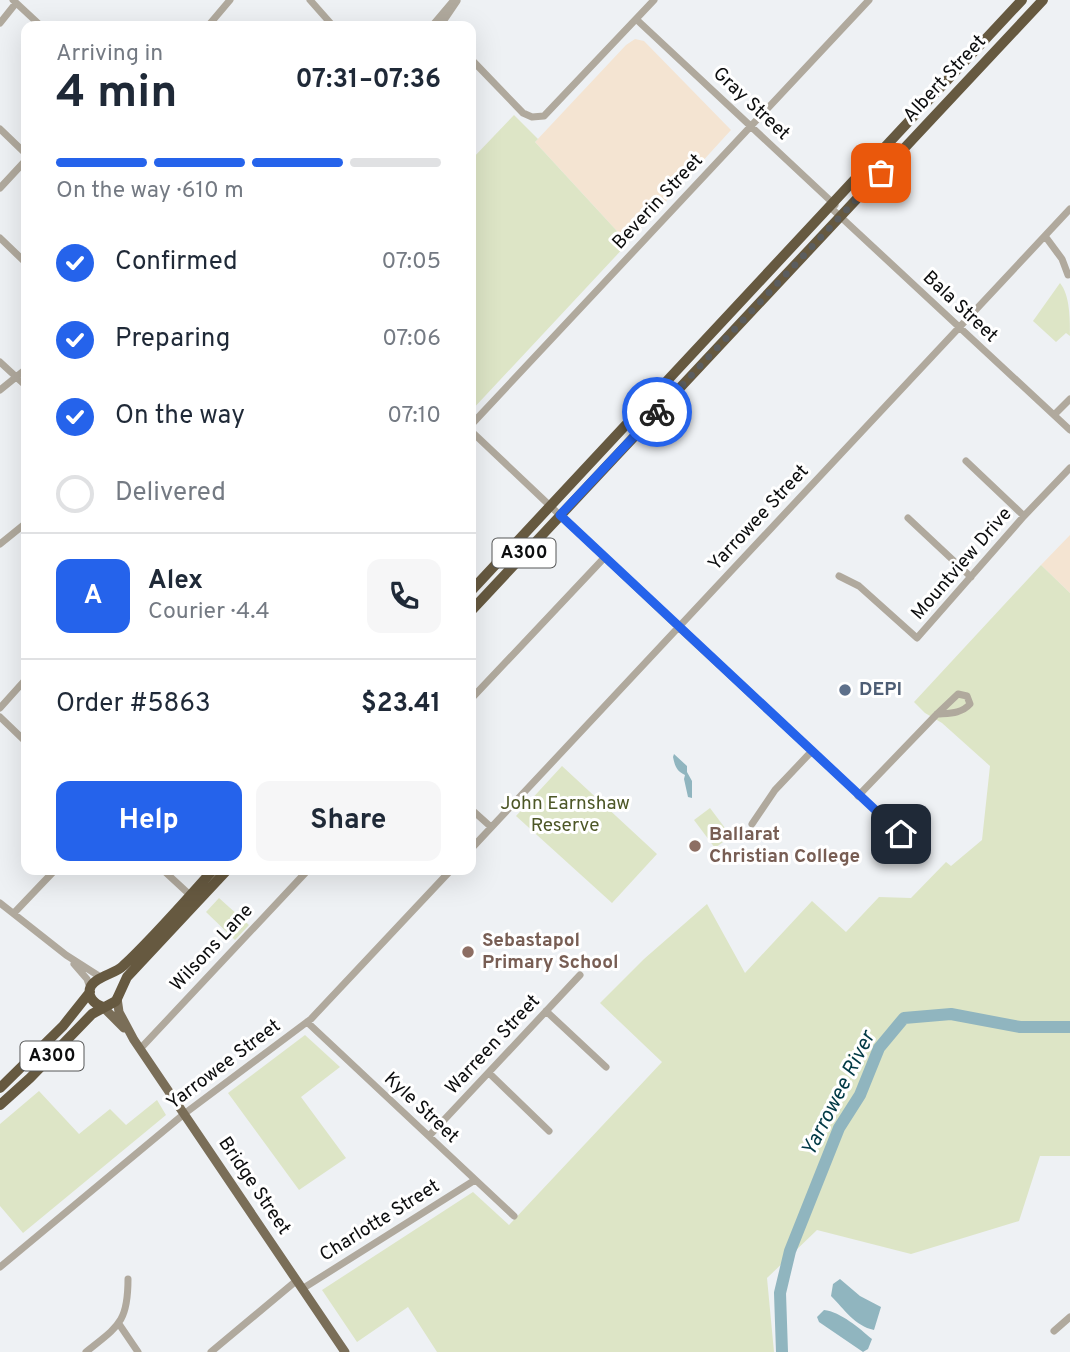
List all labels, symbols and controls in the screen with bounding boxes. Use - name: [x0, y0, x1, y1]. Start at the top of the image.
- street label: Albert Street: [898, 30, 992, 128]
- text: Arriving in: [56, 40, 163, 69]
- street label: Gray Street: [707, 62, 795, 146]
- text: 07:31–07:36: [295, 64, 441, 97]
- text: 4 min: [56, 65, 178, 124]
- pin: [851, 143, 911, 203]
- street label: Beverin Street: [608, 149, 708, 255]
- icon: bag: [862, 154, 900, 192]
- text: On the way · 610 m: [56, 177, 244, 206]
- icon: check: [56, 244, 94, 282]
- text: Confirmed: [115, 246, 238, 279]
- text: 07:05: [382, 248, 441, 277]
- street label: Bala Street: [917, 266, 1003, 348]
- icon: check: [56, 321, 94, 359]
- text: Preparing: [115, 323, 230, 356]
- text: 07:06: [382, 325, 441, 354]
- courier: [622, 377, 692, 447]
- icon: bike: [638, 393, 676, 431]
- icon: check: [56, 398, 94, 436]
- text: On the way: [115, 400, 245, 433]
- text: 07:10: [387, 402, 441, 431]
- street label: Yarrowee Street: [704, 460, 814, 576]
- text: Delivered: [115, 477, 226, 510]
- street label: Mountview Drive: [906, 503, 1018, 625]
- road number: A300: [492, 538, 556, 568]
- button: phone: [367, 559, 441, 633]
- text: Alex: [148, 565, 203, 598]
- text: A: [84, 580, 102, 613]
- text: Courier · 4.4: [148, 598, 270, 627]
- place label: DEPI: [859, 678, 902, 702]
- marker: DEPI: [837, 682, 853, 698]
- text: Order #5863: [56, 688, 211, 721]
- text: $23.41: [361, 688, 441, 721]
- button: Help: [56, 781, 242, 861]
- button: Share: [256, 781, 441, 861]
- park label: John Earnshaw Reserve: [500, 792, 630, 838]
- pin: [871, 804, 931, 864]
- icon: home: [882, 815, 920, 853]
- place label: Ballarat Christian College: [709, 823, 860, 869]
- marker: Ballarat Christian College: [687, 838, 703, 854]
- street label: Wilsons Lane: [165, 899, 259, 997]
- place label: Sebastapol Primary School: [482, 929, 618, 975]
- marker: Sebastapol Primary School: [460, 944, 476, 960]
- street label: Warreen Street: [440, 990, 546, 1100]
- street label: Yarrowee Street: [162, 1014, 286, 1116]
- water label: Yarrowee River: [796, 1025, 883, 1161]
- road number: A300: [20, 1042, 84, 1070]
- street label: Kyle Street: [379, 1067, 463, 1149]
- street label: Bridge Street: [212, 1132, 296, 1240]
- street label: Charlotte Street: [316, 1175, 444, 1267]

